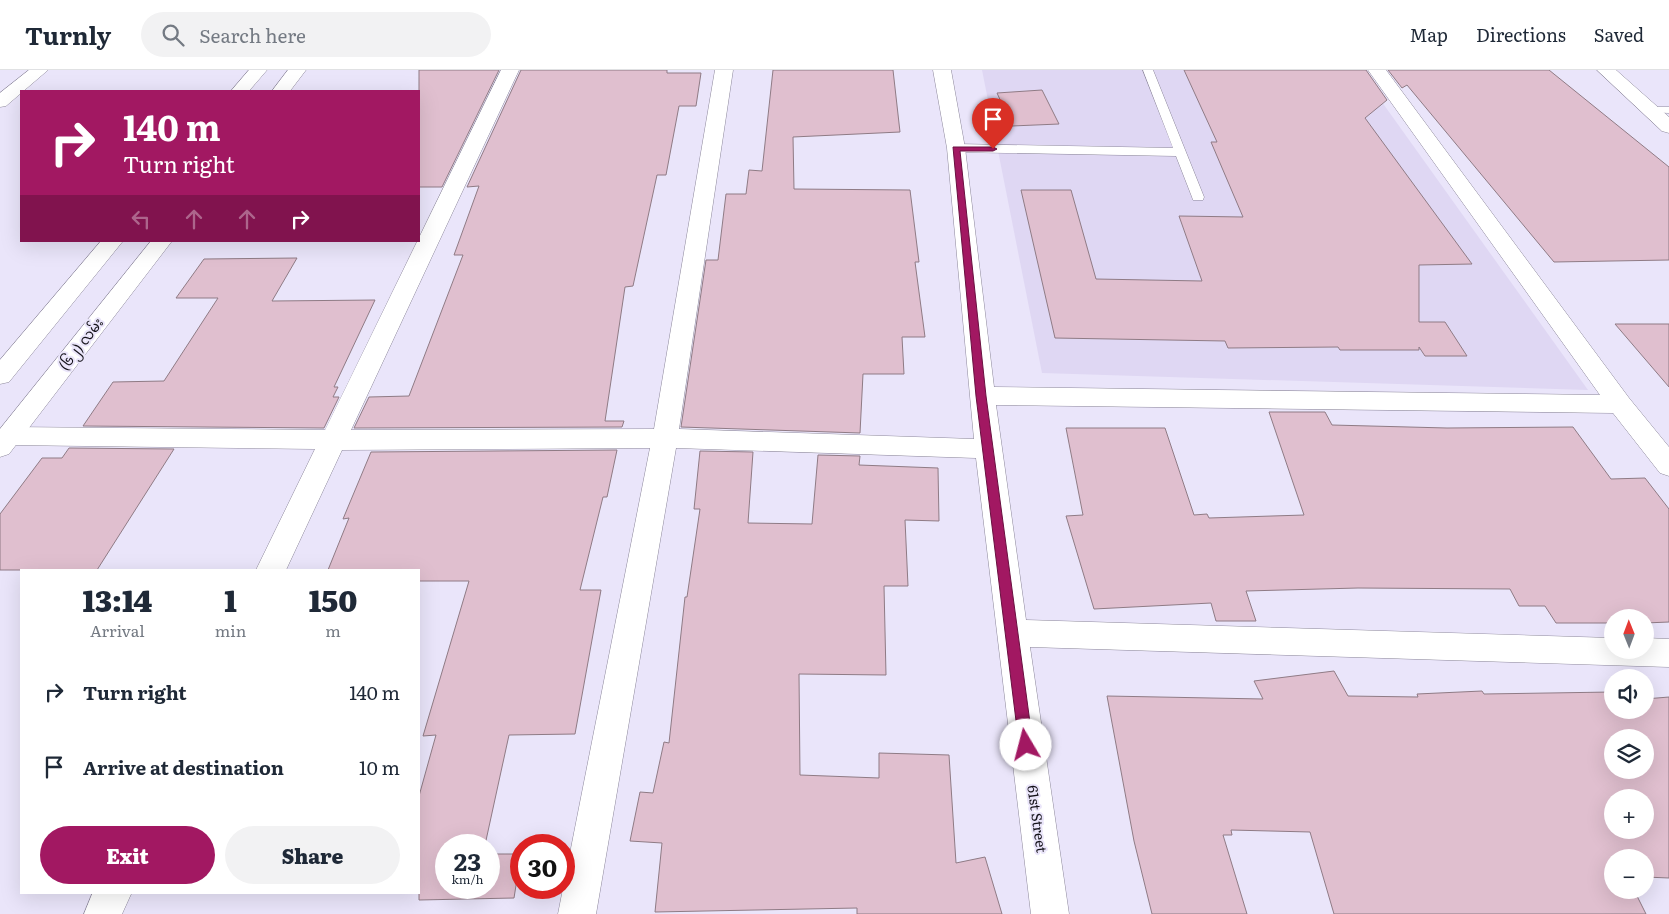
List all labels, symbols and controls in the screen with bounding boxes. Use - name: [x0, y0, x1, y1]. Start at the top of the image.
- search box: [141, 12, 491, 57]
- text: Turnly: [25, 17, 111, 52]
- icon: search: [159, 21, 187, 49]
- text: Search here: [199, 21, 306, 49]
- text: Map: [1410, 21, 1448, 48]
- text: Directions: [1476, 21, 1566, 48]
- text: Saved: [1594, 21, 1644, 48]
- pin: [972, 98, 1014, 149]
- text: 140 m: [123, 100, 221, 152]
- icon: arrive: [979, 105, 1007, 133]
- icon: right: [40, 110, 105, 175]
- text: Turn right: [123, 147, 235, 180]
- icon: left: [127, 205, 155, 233]
- icon: ahead: [180, 205, 208, 233]
- icon: ahead: [233, 205, 261, 233]
- icon: right: [286, 205, 314, 233]
- street label: (၆၂) လမ်း: [53, 313, 109, 376]
- text: 13:14: [83, 577, 152, 621]
- text: 1: [224, 577, 237, 621]
- text: 150: [309, 577, 357, 621]
- north arrow: [1604, 609, 1654, 659]
- map controls: [1604, 609, 1654, 899]
- text: Arrival: [90, 618, 145, 642]
- text: min: [215, 618, 246, 642]
- text: m: [325, 618, 341, 642]
- button: sound: [1604, 669, 1654, 719]
- icon: right: [40, 678, 68, 706]
- text: Turn right: [83, 678, 187, 706]
- text: 140 m: [349, 678, 400, 706]
- position arrow: [999, 718, 1051, 770]
- button: layers: [1604, 729, 1654, 779]
- icon: arrive: [40, 753, 68, 781]
- text: Arrive at destination: [83, 753, 284, 781]
- text: 10 m: [359, 753, 400, 781]
- street label: 61st Street: [1023, 784, 1053, 854]
- button: +: [1604, 789, 1654, 839]
- button: Exit: [40, 826, 215, 884]
- button: Share: [225, 826, 400, 884]
- speed limit sign: 30: [510, 834, 575, 899]
- text: 23: [454, 842, 481, 879]
- button: −: [1604, 849, 1654, 899]
- text: km/h: [452, 870, 483, 888]

